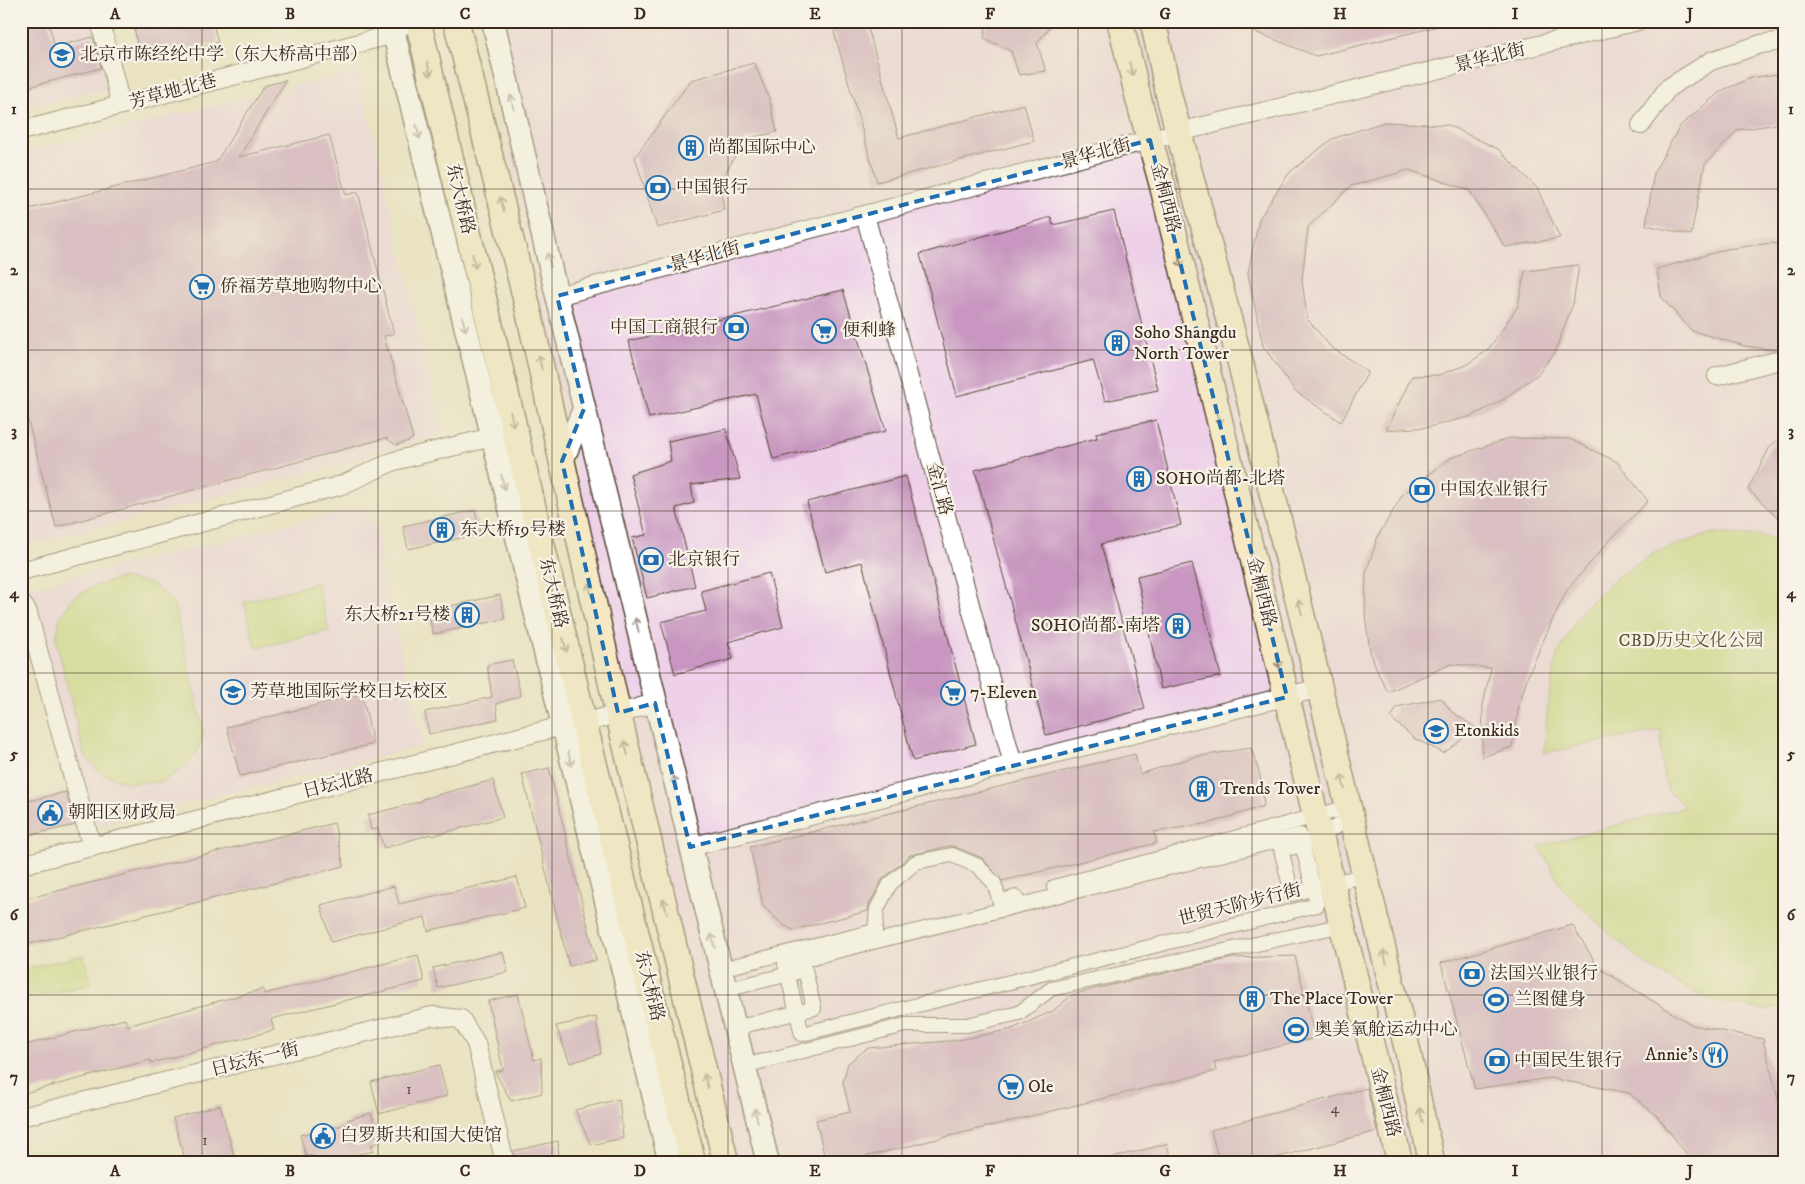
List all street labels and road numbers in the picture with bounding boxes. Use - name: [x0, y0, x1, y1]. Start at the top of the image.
- street label: 景华北街: [1452, 39, 1528, 77]
- street label: 芳草地北巷: [127, 70, 219, 114]
- street label: 景华北街: [1058, 134, 1134, 174]
- street label: 金桐西路: [1146, 160, 1184, 236]
- street label: 东大桥路: [441, 161, 479, 237]
- street label: 景华北街: [667, 237, 743, 277]
- street label: 金汇路: [921, 460, 957, 518]
- street label: 金桐西路: [1242, 554, 1280, 630]
- street label: 东大桥路: [534, 555, 572, 631]
- street label: 日坛北路: [300, 765, 376, 803]
- street label: 世贸天阶步行街: [1176, 879, 1304, 931]
- street label: 东大桥路: [630, 948, 668, 1024]
- street label: 日坛东一街: [209, 1038, 301, 1082]
- street label: 金桐西路: [1366, 1064, 1404, 1140]

